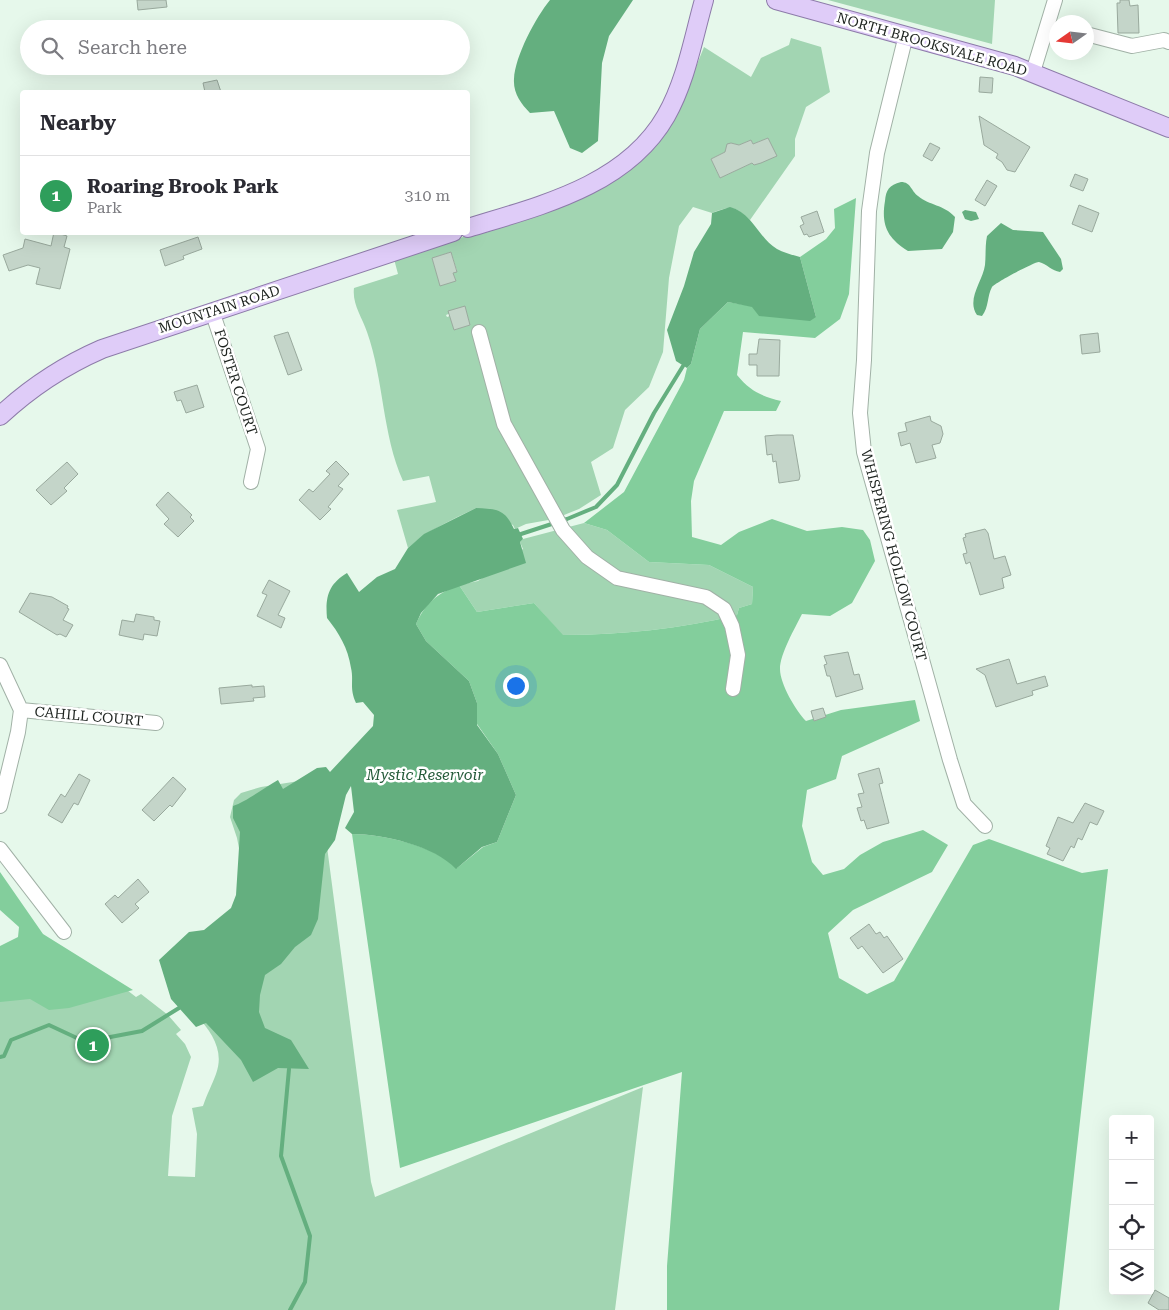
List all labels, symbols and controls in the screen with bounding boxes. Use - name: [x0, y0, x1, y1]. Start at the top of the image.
- street label: NORTH BROOKSVALE ROAD: [835, 9, 1029, 79]
- north arrow: [1049, 15, 1094, 60]
- search box: [20, 20, 470, 75]
- icon: search: [38, 34, 66, 62]
- text: Search here: [78, 36, 187, 59]
- text: Nearby: [40, 111, 116, 135]
- text: Roaring Brook Park: [87, 175, 279, 198]
- text: 1: [52, 186, 60, 205]
- text: 310 m: [404, 186, 450, 205]
- text: Park: [87, 198, 122, 217]
- street label: MOUNTAIN ROAD: [156, 282, 282, 336]
- street label: FOSTER COURT: [211, 327, 261, 437]
- street label: WHISPERING HOLLOW COURT: [858, 448, 930, 662]
- your location: [503, 673, 529, 699]
- street label: CAHILL COURT: [34, 703, 144, 729]
- water label: Mystic Reservoir: [366, 766, 484, 784]
- pin: 1: [77, 1026, 109, 1064]
- map controls: [1109, 1115, 1154, 1295]
- button: +: [1109, 1115, 1154, 1160]
- button: −: [1109, 1160, 1154, 1205]
- button: locate: [1109, 1205, 1154, 1250]
- button: layers: [1109, 1250, 1154, 1295]

